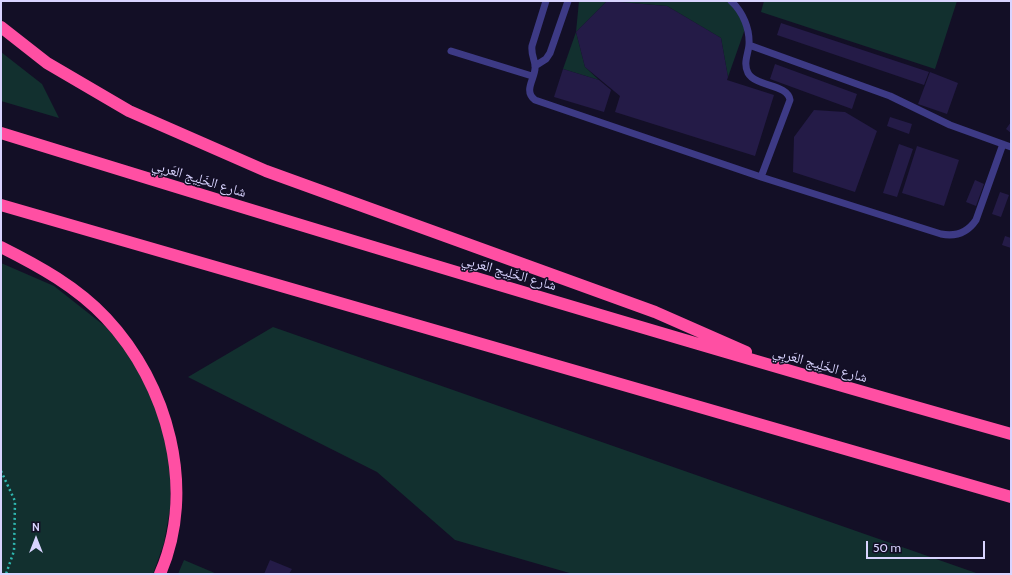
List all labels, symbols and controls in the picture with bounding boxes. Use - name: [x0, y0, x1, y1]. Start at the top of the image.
- street label: شارع الخَلِيج العَربِي: [150, 157, 248, 201]
- street label: شارع الخَلِيج العَربِي: [460, 251, 558, 295]
- street label: شارع الخَلِيج العَربِي: [771, 343, 869, 387]
- north arrow: [16, 519, 56, 559]
- text: N: [32, 520, 40, 534]
- scale bar: [868, 533, 987, 559]
- text: 50 m: [873, 540, 901, 555]

